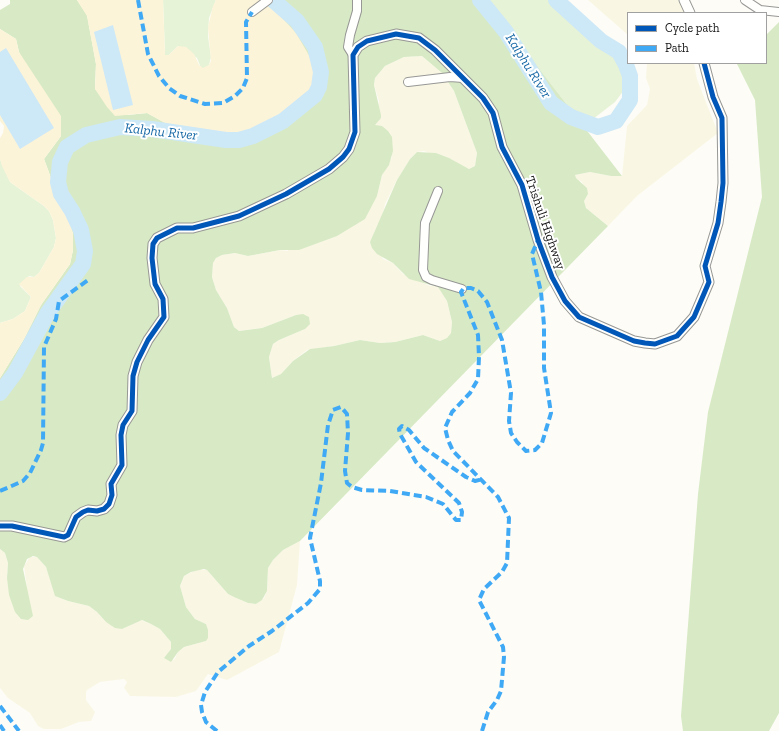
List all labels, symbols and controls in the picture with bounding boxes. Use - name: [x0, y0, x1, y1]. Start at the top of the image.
- legend: [627, 12, 767, 64]
- text: Cycle path: [665, 21, 719, 35]
- water label: Kalphu River: [502, 31, 554, 101]
- text: Path: [665, 41, 689, 55]
- water label: Kalphu River: [124, 120, 198, 144]
- street label: Trishuli Highway: [522, 174, 568, 272]

